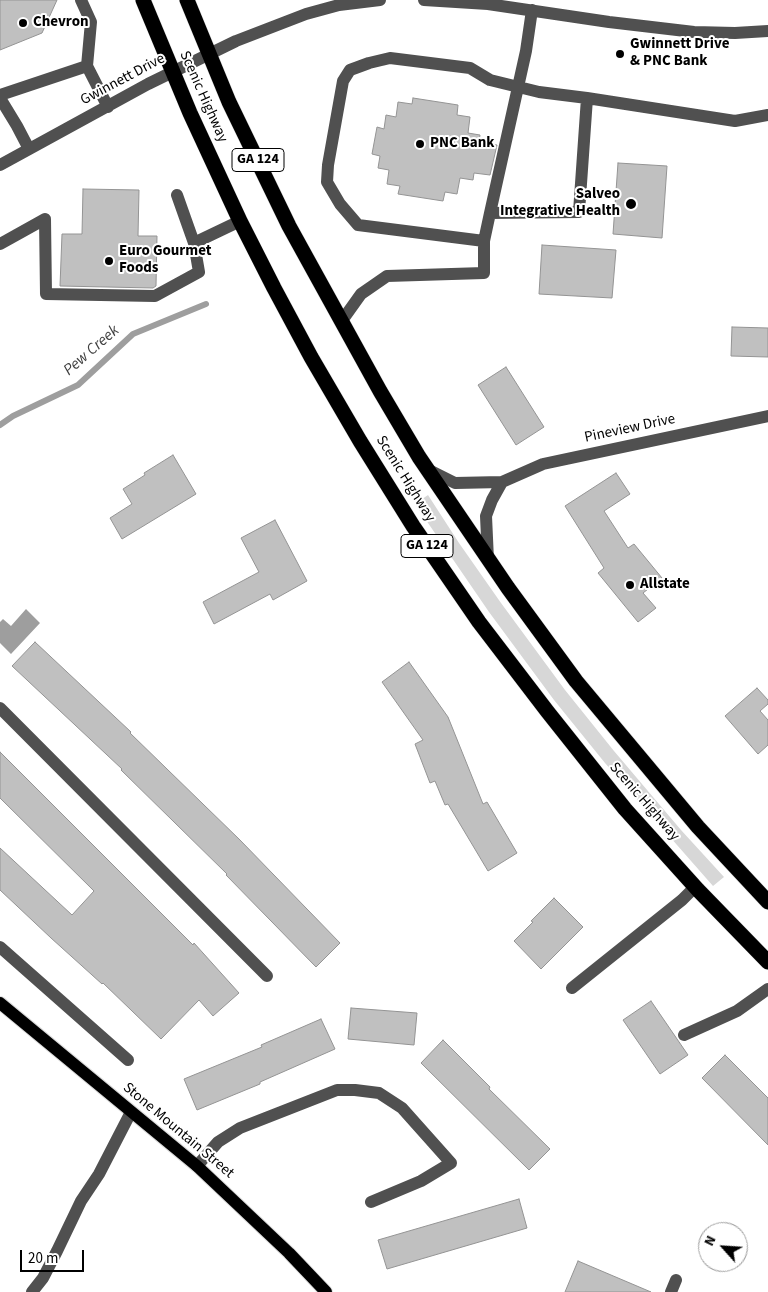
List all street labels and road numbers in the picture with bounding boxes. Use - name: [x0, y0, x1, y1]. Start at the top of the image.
- street label: Scenic Highway: [175, 49, 231, 145]
- street label: Gwinnett Drive: [78, 50, 168, 110]
- road number: GA 124: [232, 148, 284, 172]
- street label: Pineview Drive: [583, 411, 677, 447]
- street label: Scenic Highway: [371, 433, 439, 525]
- road number: GA 124: [401, 534, 453, 558]
- street label: Scenic Highway: [605, 759, 683, 845]
- street label: Stone Mountain Street: [119, 1079, 237, 1183]

